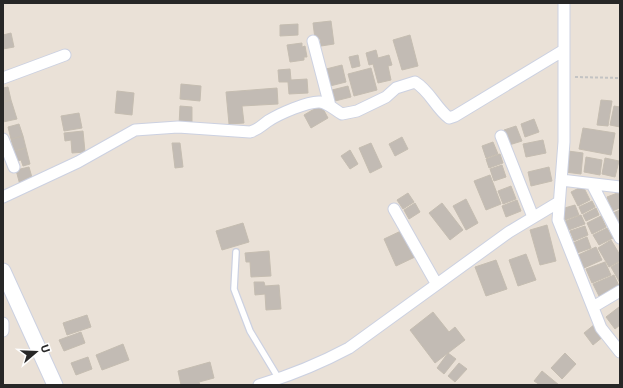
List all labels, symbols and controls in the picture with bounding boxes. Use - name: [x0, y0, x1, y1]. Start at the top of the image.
- north arrow: [16, 332, 56, 372]
- text: U: [37, 342, 54, 355]

